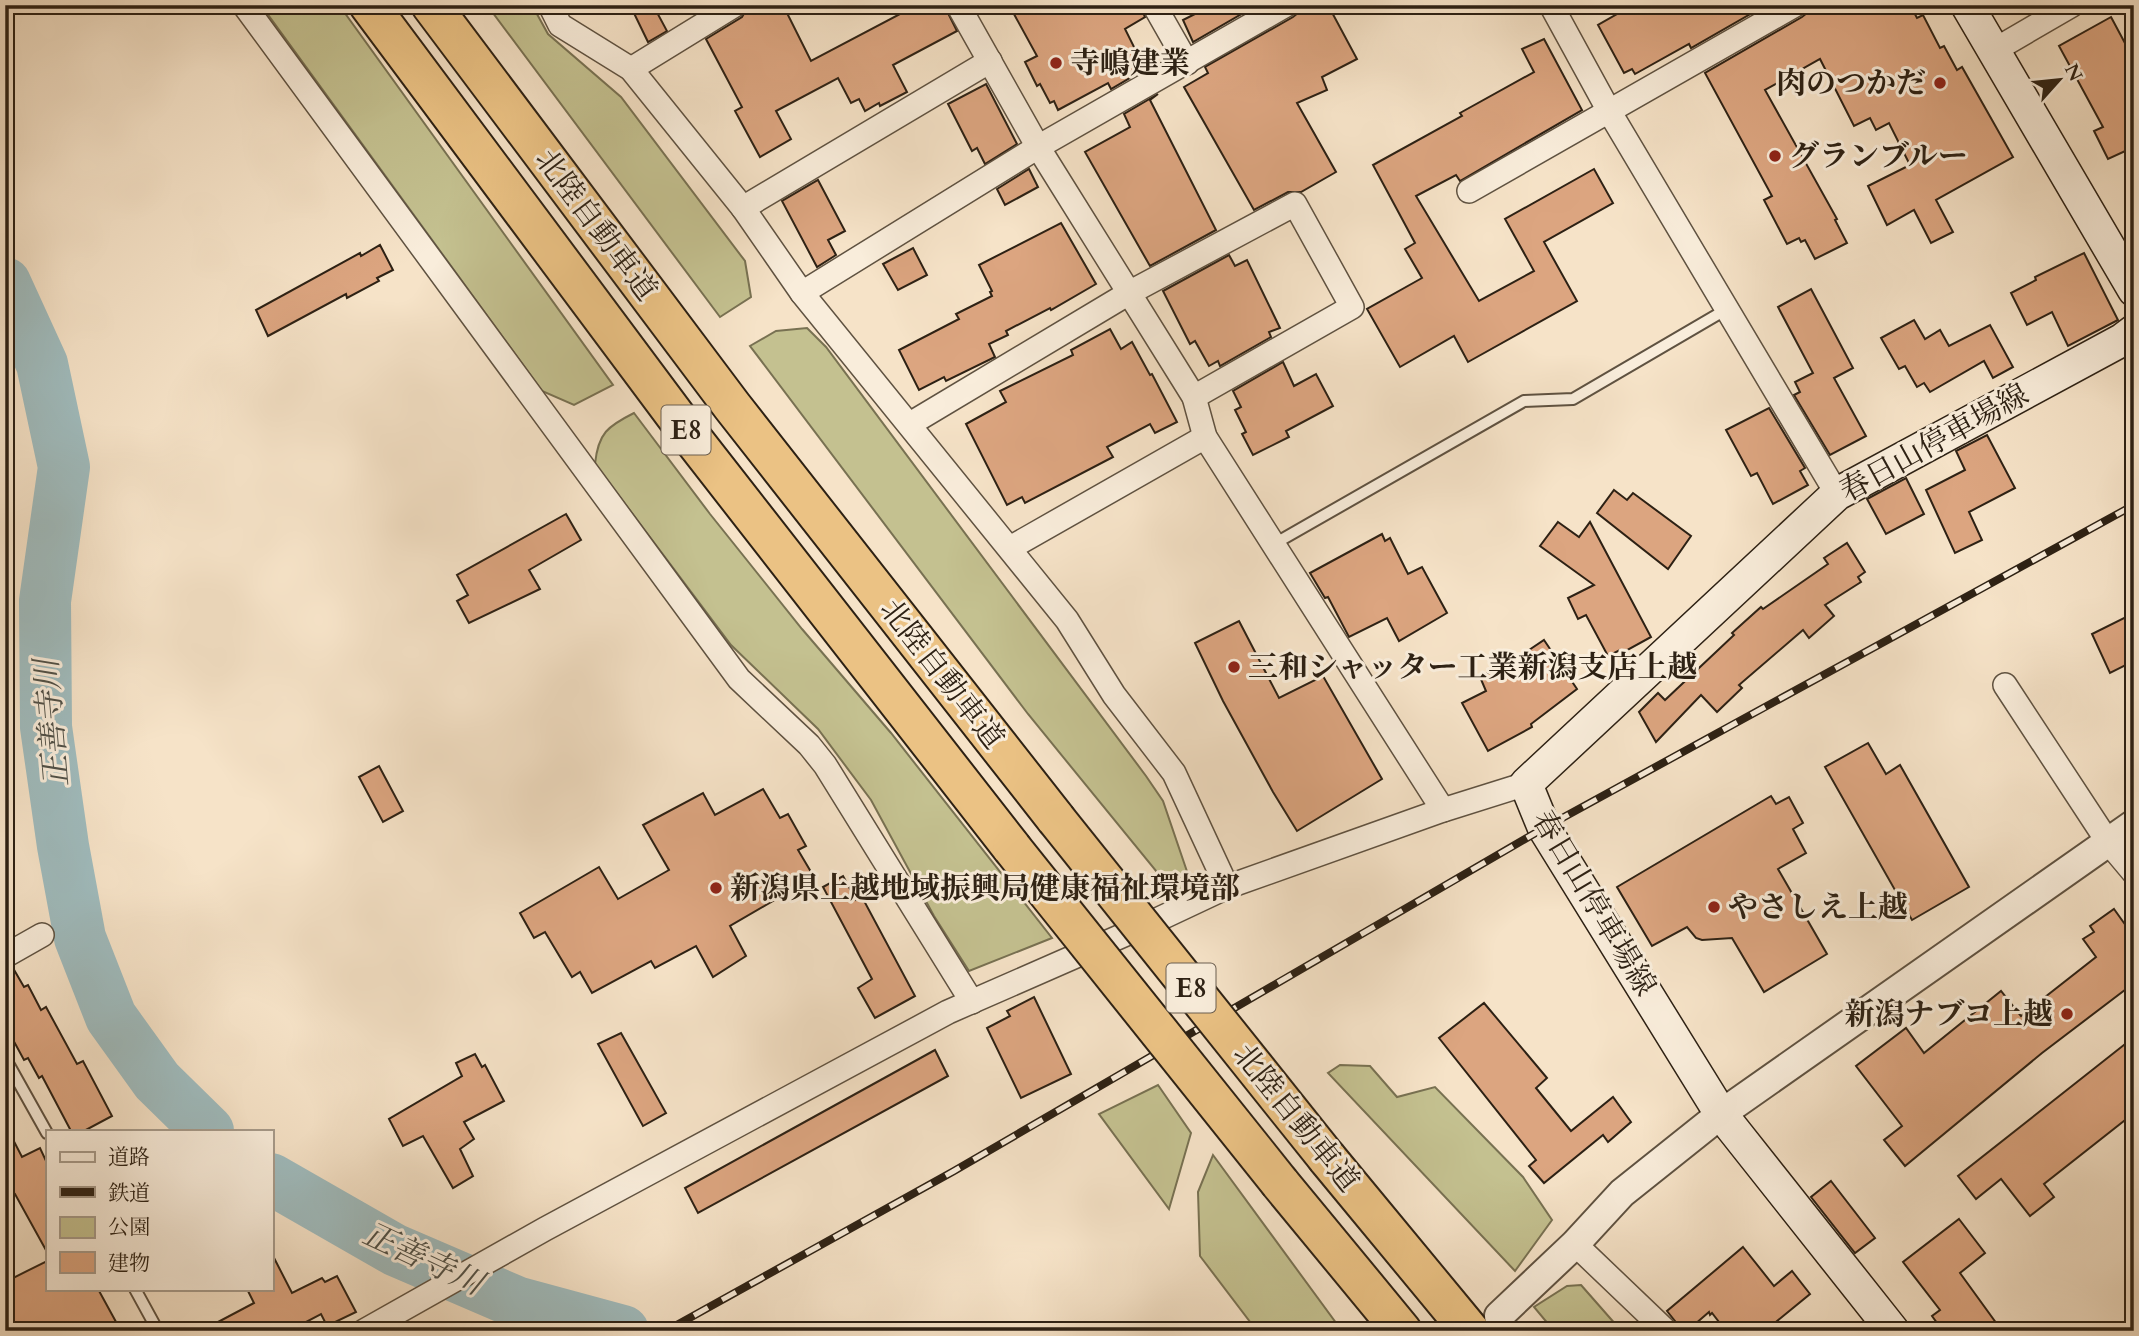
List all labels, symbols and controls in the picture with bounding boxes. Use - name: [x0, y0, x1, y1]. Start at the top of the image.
- place label: 寺嶋建業: [1070, 43, 1190, 84]
- north arrow: [2024, 46, 2094, 116]
- marker: 寺嶋建業: [1048, 55, 1064, 71]
- text: N: [2058, 59, 2089, 86]
- place label: 肉のつかだ: [1776, 63, 1926, 104]
- marker: 肉のつかだ: [1932, 75, 1948, 91]
- place label: グランブルー: [1789, 136, 1968, 177]
- street label: 北陸自動車道: [525, 141, 667, 309]
- marker: グランブルー: [1767, 148, 1783, 164]
- street label: 春日山停車場線: [1832, 374, 2036, 512]
- road number: E8: [662, 406, 710, 454]
- street label: 北陸自動車道: [870, 590, 1014, 758]
- place label: 三和シャッター工業新潟支店上越: [1248, 647, 1697, 688]
- water label: 正善寺川: [24, 654, 79, 789]
- marker: 三和シャッター工業新潟支店上越: [1226, 659, 1242, 675]
- street label: 春日山停車場線: [1522, 802, 1666, 1004]
- place label: 新潟県上越地域振興局健康福祉環境部: [730, 868, 1240, 909]
- marker: 新潟県上越地域振興局健康福祉環境部: [708, 880, 724, 896]
- place label: やさしえ上越: [1728, 887, 1908, 928]
- marker: やさしえ上越: [1706, 899, 1722, 915]
- road number: E8: [1166, 964, 1216, 1012]
- place label: 新潟ナブコ上越: [1845, 994, 2053, 1035]
- marker: 新潟ナブコ上越: [2059, 1006, 2075, 1022]
- street label: 北陸自動車道: [1223, 1035, 1369, 1201]
- legend: [46, 1130, 273, 1290]
- text: 道路: [108, 1143, 150, 1172]
- text: 鉄道: [108, 1179, 150, 1208]
- water label: 正善寺川: [356, 1212, 493, 1307]
- text: 公園: [108, 1213, 150, 1242]
- text: 建物: [108, 1249, 150, 1278]

